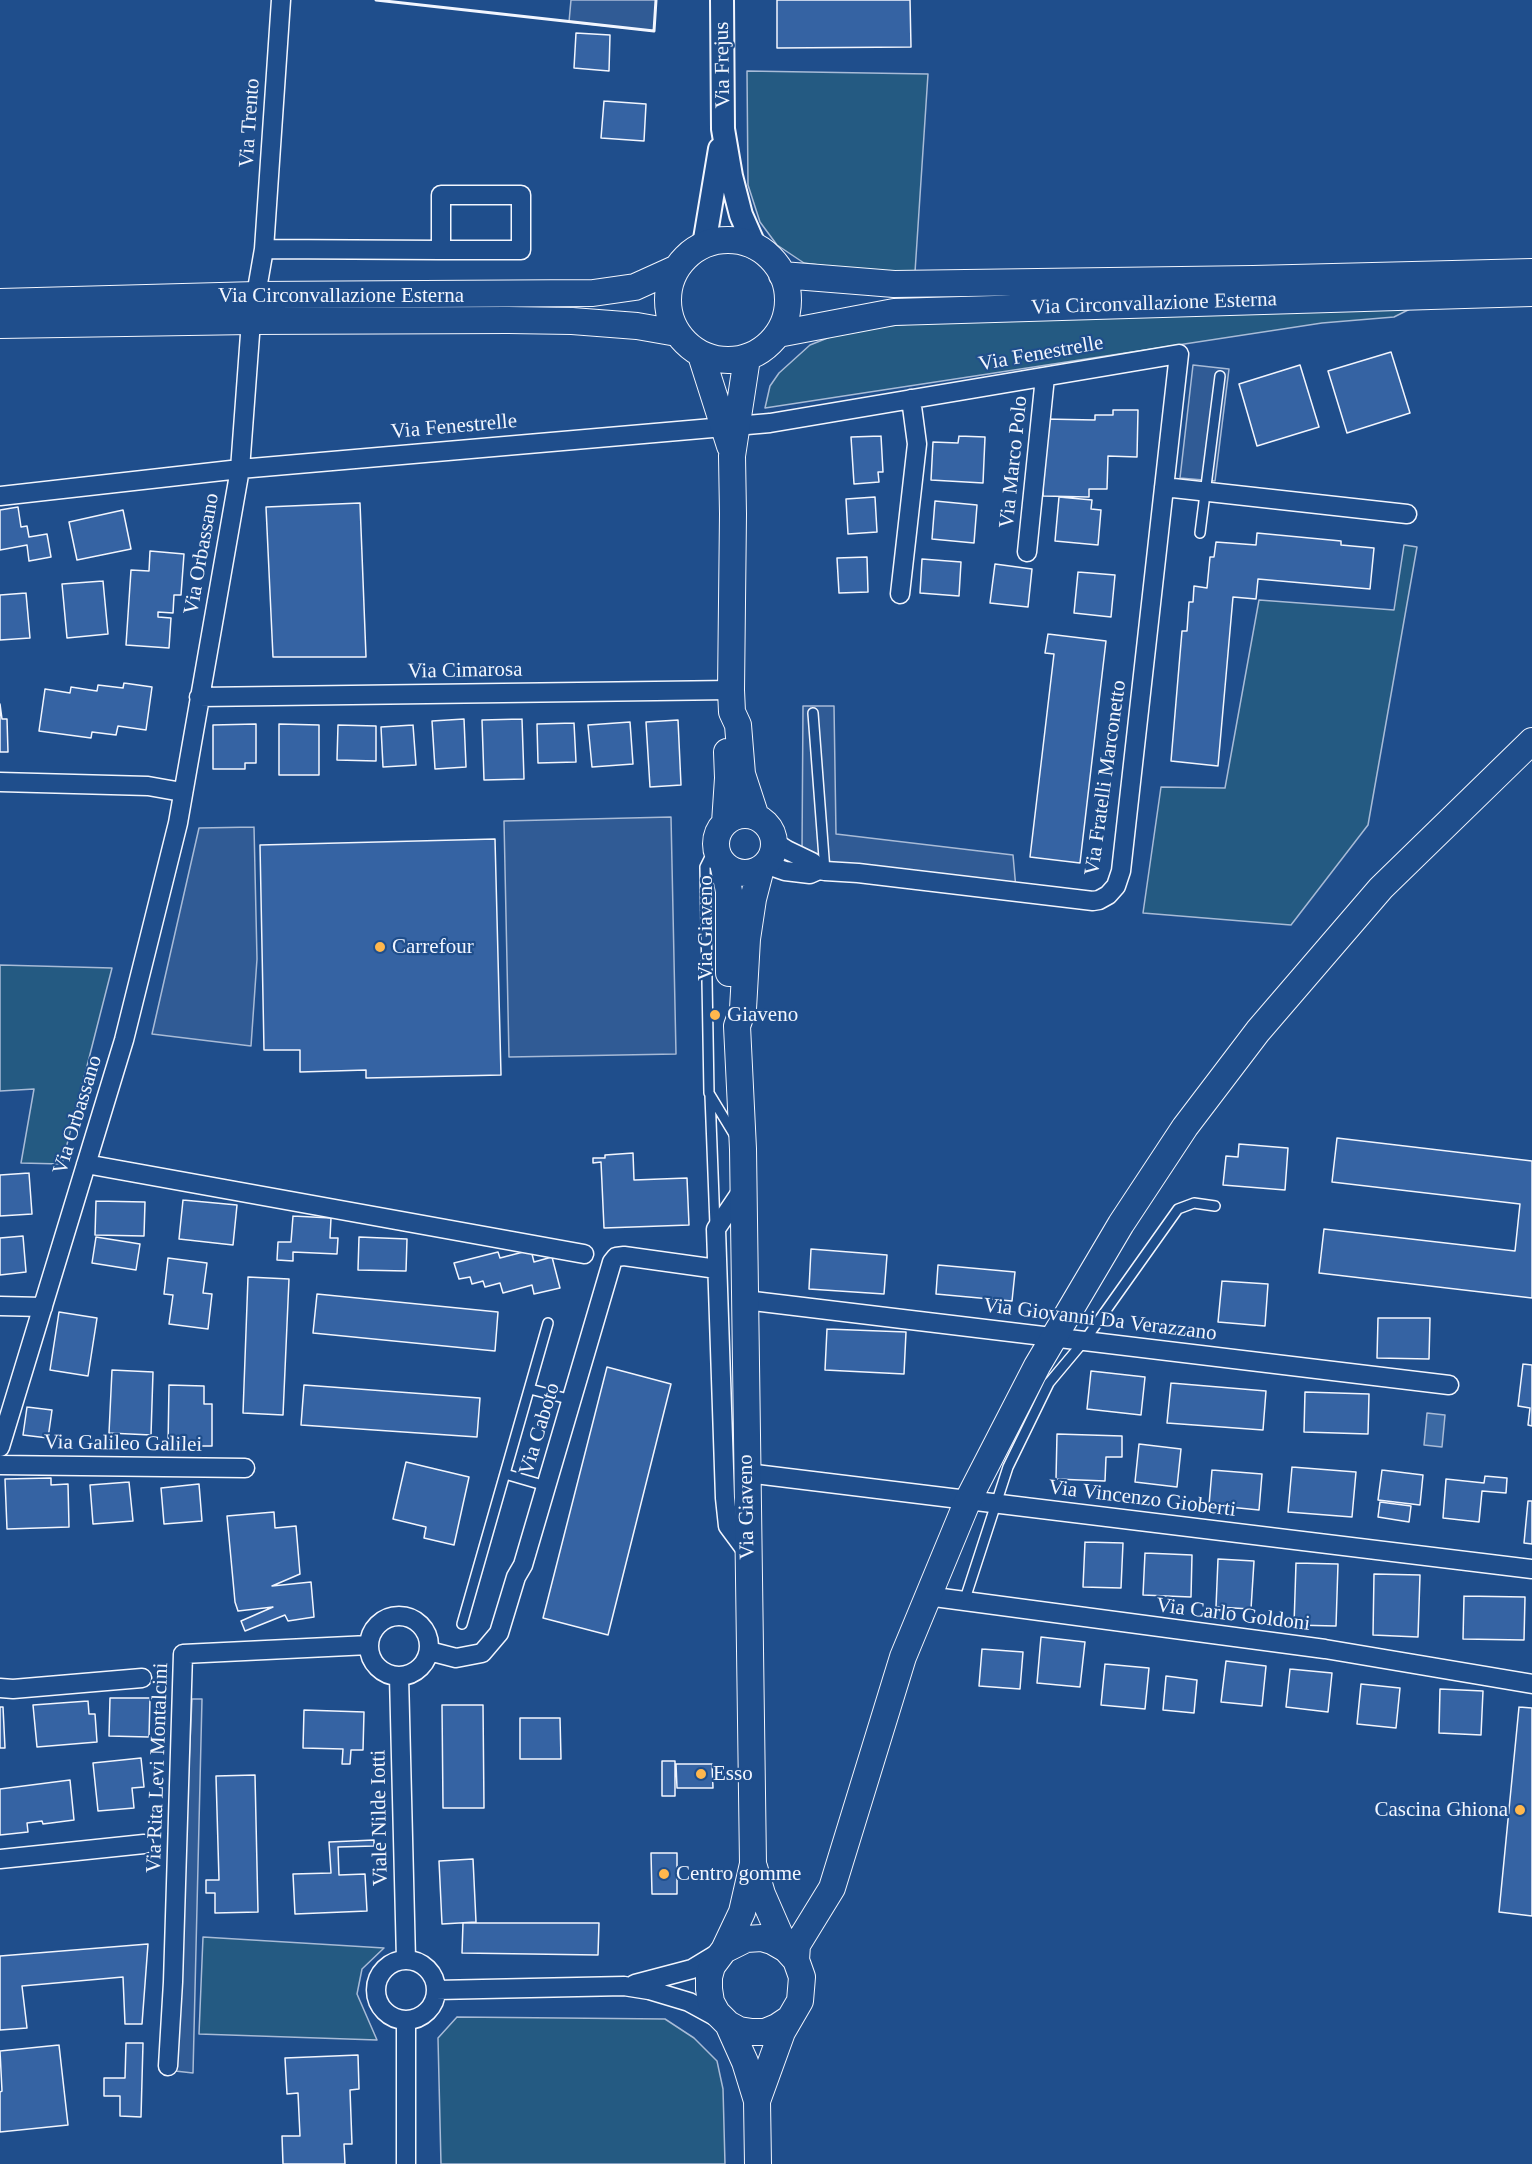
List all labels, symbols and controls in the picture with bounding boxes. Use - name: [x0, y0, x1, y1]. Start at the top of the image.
- street label: Via Frejus: [710, 21, 736, 109]
- street label: Via Trento: [234, 77, 266, 169]
- street label: Via Circonvallazione Esterna: [218, 283, 464, 309]
- street label: Via Circonvallazione Esterna: [1031, 287, 1277, 321]
- street label: Via Fenestrelle: [977, 331, 1105, 377]
- street label: Via Marco Polo: [995, 395, 1033, 529]
- street label: Via Fenestrelle: [390, 409, 518, 445]
- street label: Via Orbassano: [179, 491, 225, 617]
- street label: Via Cimarosa: [407, 657, 523, 685]
- street label: Via Fratelli Marconetto: [1080, 679, 1132, 877]
- street label: Via Giaveno: [693, 875, 719, 981]
- place label: Carrefour: [392, 934, 474, 960]
- marker: Carrefour: [373, 940, 387, 954]
- place label: Giaveno: [727, 1002, 798, 1028]
- marker: Giaveno: [708, 1008, 722, 1022]
- street label: Via Orbassano: [48, 1053, 108, 1177]
- street label: Via Giovanni Da Verazzano: [982, 1293, 1218, 1347]
- street label: Via Caboto: [514, 1380, 566, 1478]
- street label: Via Galileo Galilei: [44, 1430, 202, 1458]
- street label: Via Giaveno: [733, 1454, 761, 1560]
- street label: Via Vincenzo Gioberti: [1047, 1475, 1237, 1523]
- street label: Via Carlo Goldoni: [1155, 1593, 1311, 1637]
- street label: Via Rita Levi Montalcini: [142, 1662, 174, 1874]
- street label: Viale Nilde Iotti: [366, 1750, 394, 1886]
- place label: Esso: [713, 1761, 753, 1787]
- marker: Esso: [694, 1767, 708, 1781]
- place label: Cascina Ghiona: [1374, 1797, 1508, 1823]
- marker: Cascina Ghiona: [1513, 1803, 1527, 1817]
- place label: Centro gomme: [676, 1861, 801, 1887]
- marker: Centro gomme: [657, 1867, 671, 1881]

